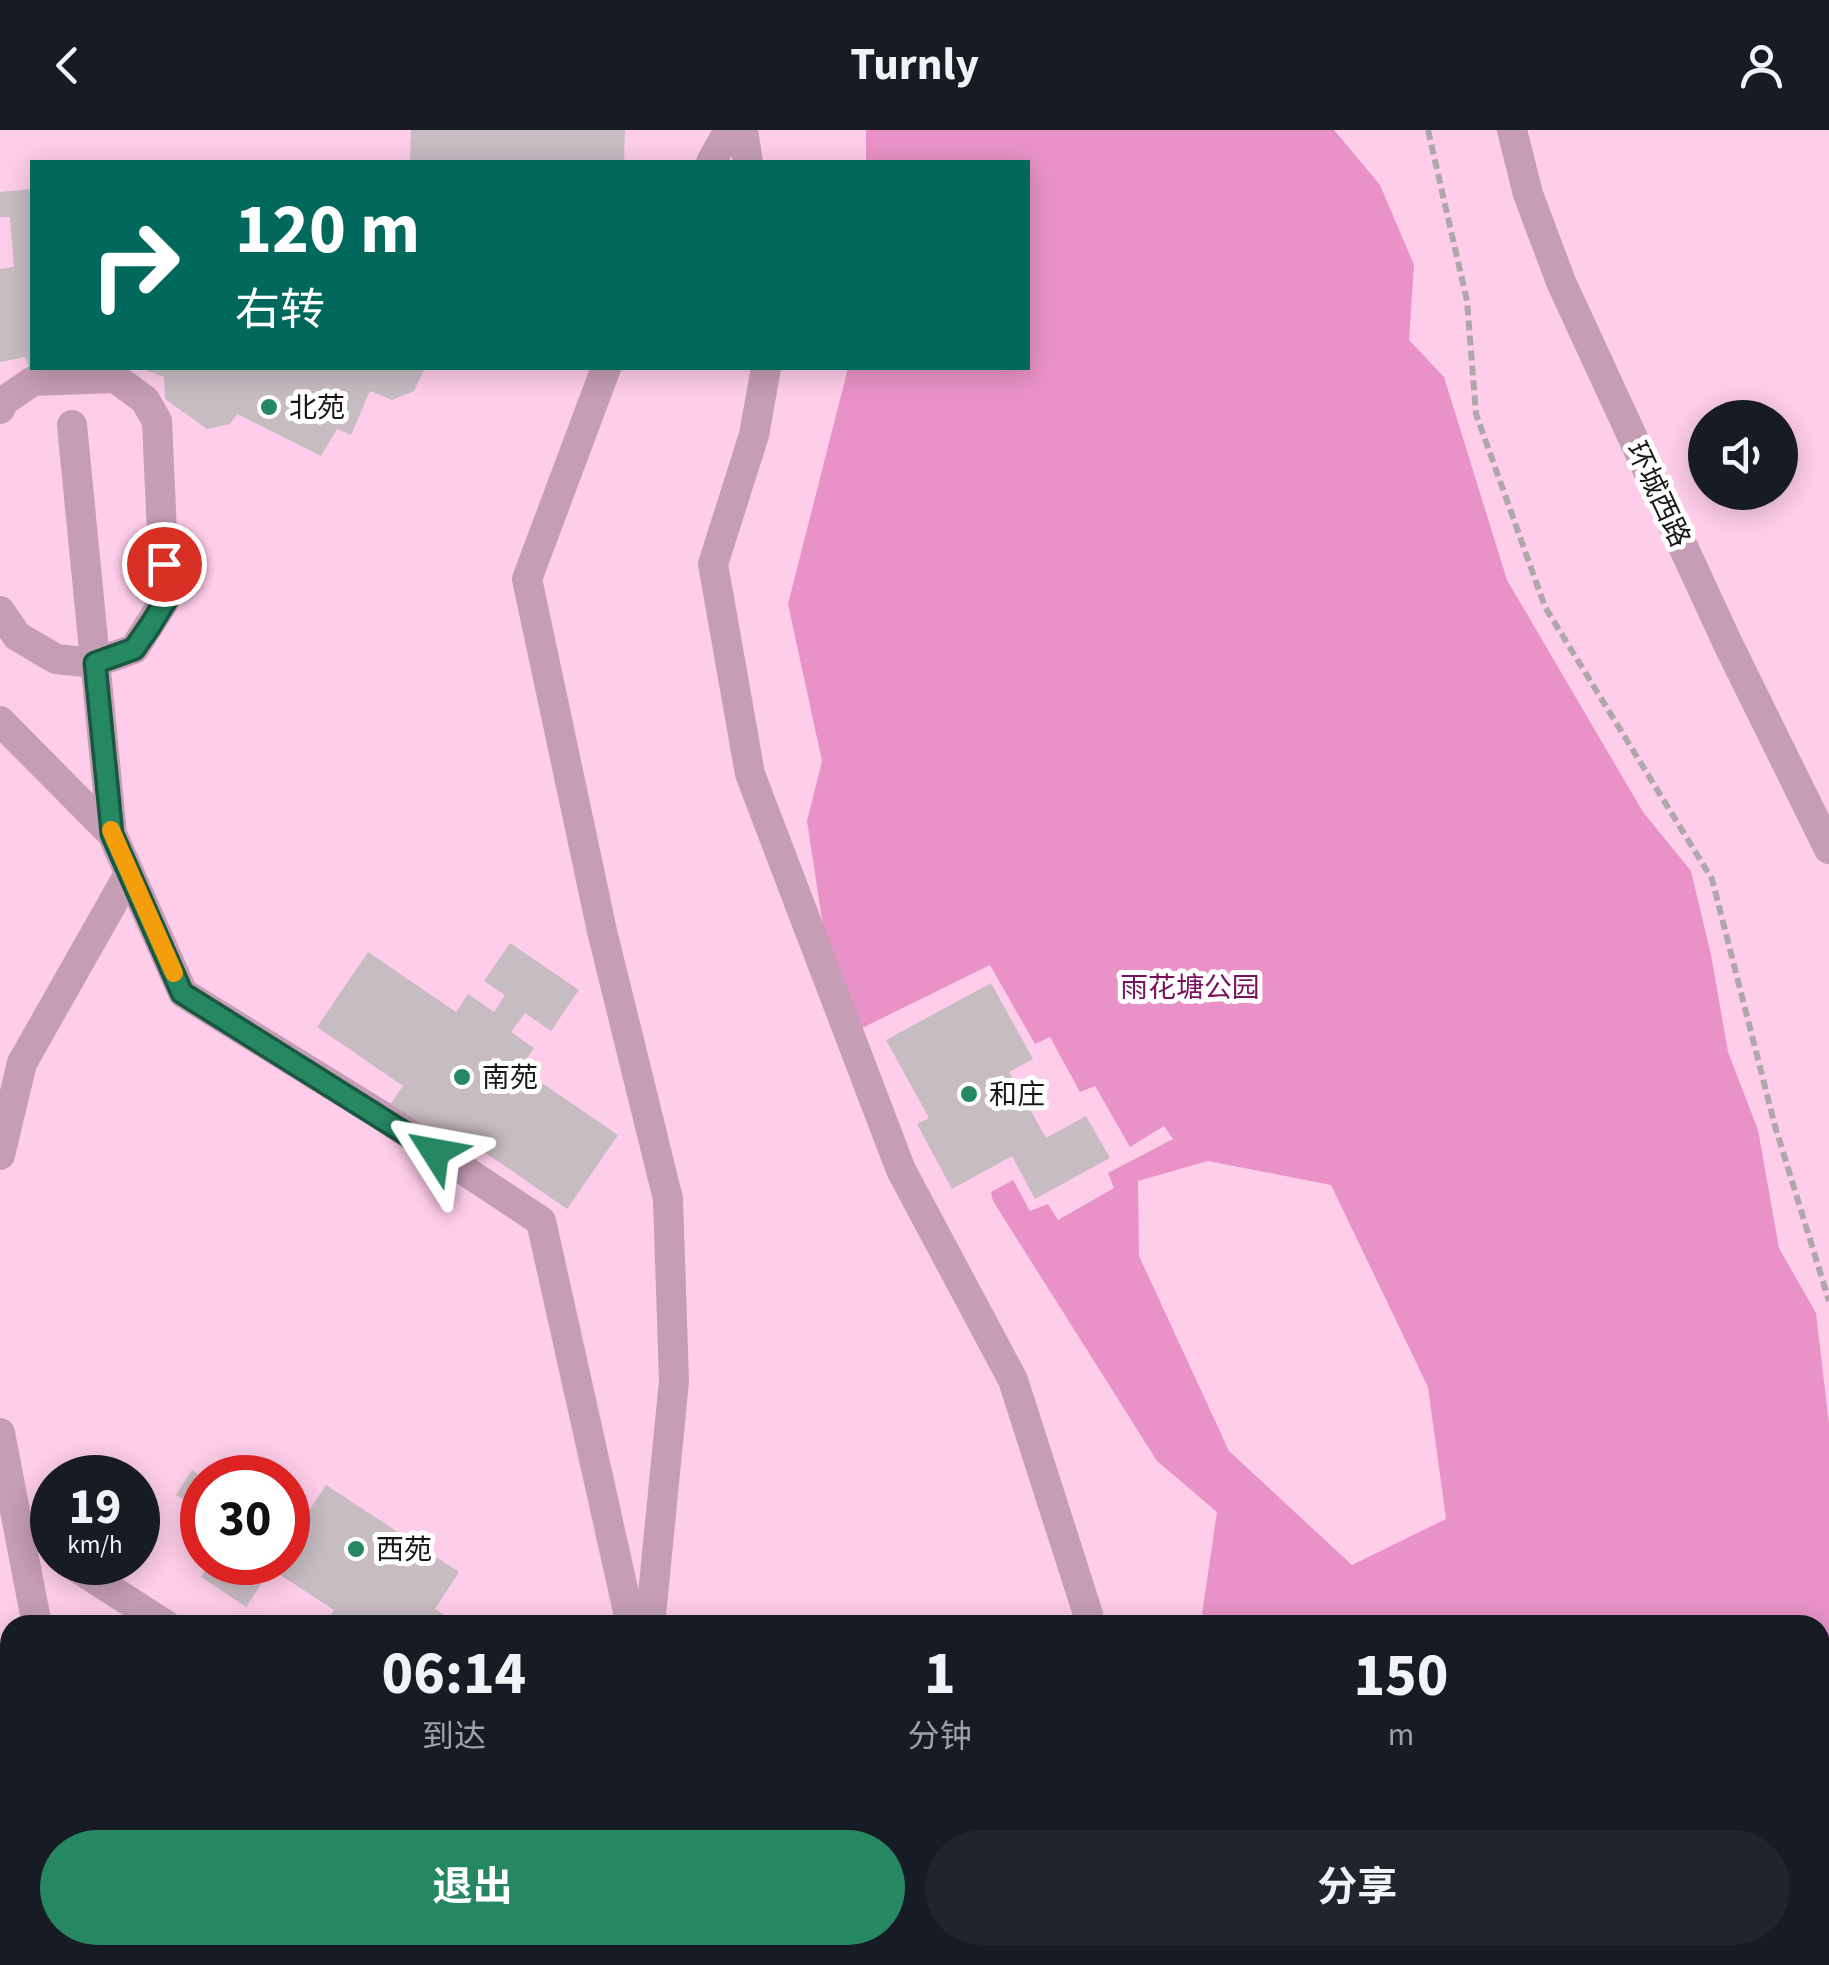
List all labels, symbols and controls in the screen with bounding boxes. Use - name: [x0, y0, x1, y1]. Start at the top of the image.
- text: Turnly: [850, 33, 979, 97]
- icon: back: [40, 38, 95, 93]
- icon: person: [1734, 38, 1789, 93]
- text: 120 m: [235, 180, 420, 280]
- icon: right: [70, 200, 200, 330]
- text: 右转: [235, 279, 325, 343]
- place label: 北苑: [289, 388, 345, 428]
- marker: 北苑: [258, 396, 280, 418]
- map controls: [1688, 400, 1798, 510]
- button: sound: [1688, 400, 1798, 510]
- street label: 环城西路: [1616, 435, 1700, 554]
- pin: [122, 522, 207, 607]
- icon: arrive: [137, 537, 192, 592]
- park label: 雨花塘公园: [1120, 968, 1260, 1008]
- place label: 南苑: [482, 1058, 538, 1098]
- marker: 南苑: [451, 1066, 473, 1088]
- place label: 和庄: [989, 1075, 1045, 1115]
- marker: 和庄: [958, 1083, 980, 1105]
- position arrow: [383, 1100, 487, 1204]
- speed limit sign: 30: [180, 1455, 310, 1585]
- text: 19: [69, 1472, 121, 1543]
- text: km/h: [67, 1527, 123, 1563]
- place label: 西苑: [376, 1530, 432, 1570]
- marker: 西苑: [345, 1538, 367, 1560]
- text: 06:14: [382, 1632, 526, 1717]
- text: 1: [924, 1632, 956, 1717]
- text: 150: [1353, 1634, 1448, 1719]
- text: m: [1388, 1712, 1414, 1758]
- text: 到达: [422, 1714, 486, 1760]
- text: 分钟: [908, 1714, 972, 1760]
- button: 退出: [40, 1830, 905, 1945]
- button: 分享: [925, 1830, 1790, 1945]

